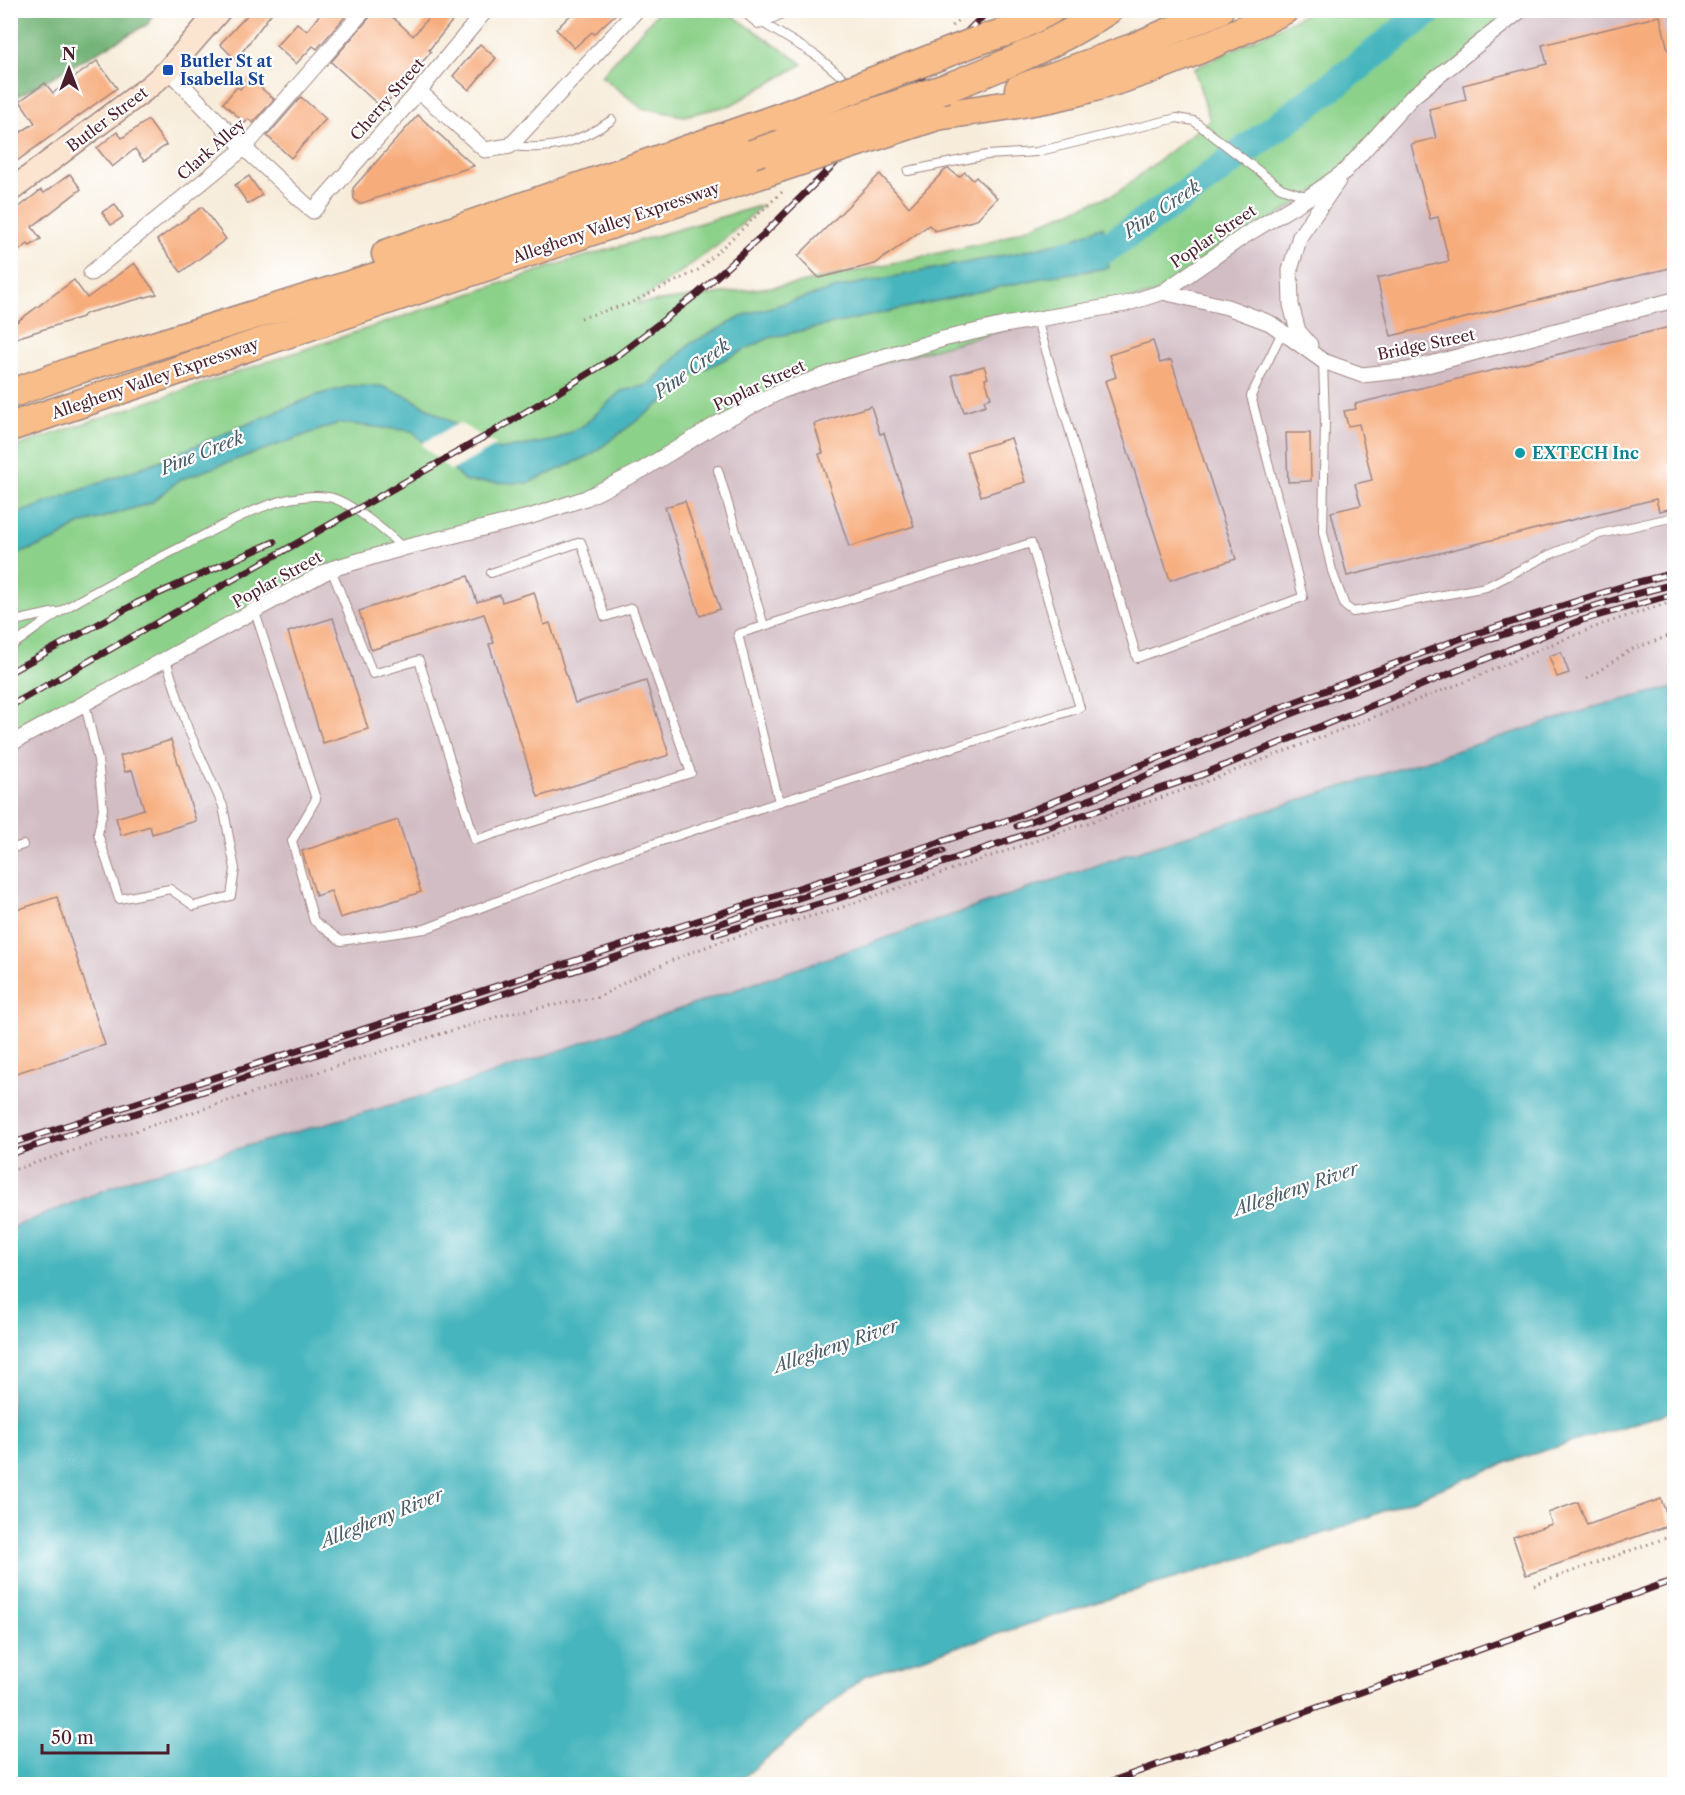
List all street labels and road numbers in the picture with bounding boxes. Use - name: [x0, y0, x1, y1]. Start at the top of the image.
- street label: Cherry Street: [346, 53, 428, 144]
- street label: Butler Street: [62, 82, 152, 156]
- street label: Clark Alley: [173, 113, 250, 184]
- street label: Allegheny Valley Expressway: [509, 177, 723, 267]
- street label: Poplar Street: [1166, 200, 1260, 272]
- street label: Bridge Street: [1375, 324, 1477, 364]
- street label: Allegheny Valley Expressway: [48, 333, 262, 423]
- street label: Poplar Street: [710, 355, 808, 415]
- street label: Poplar Street: [229, 546, 325, 612]

